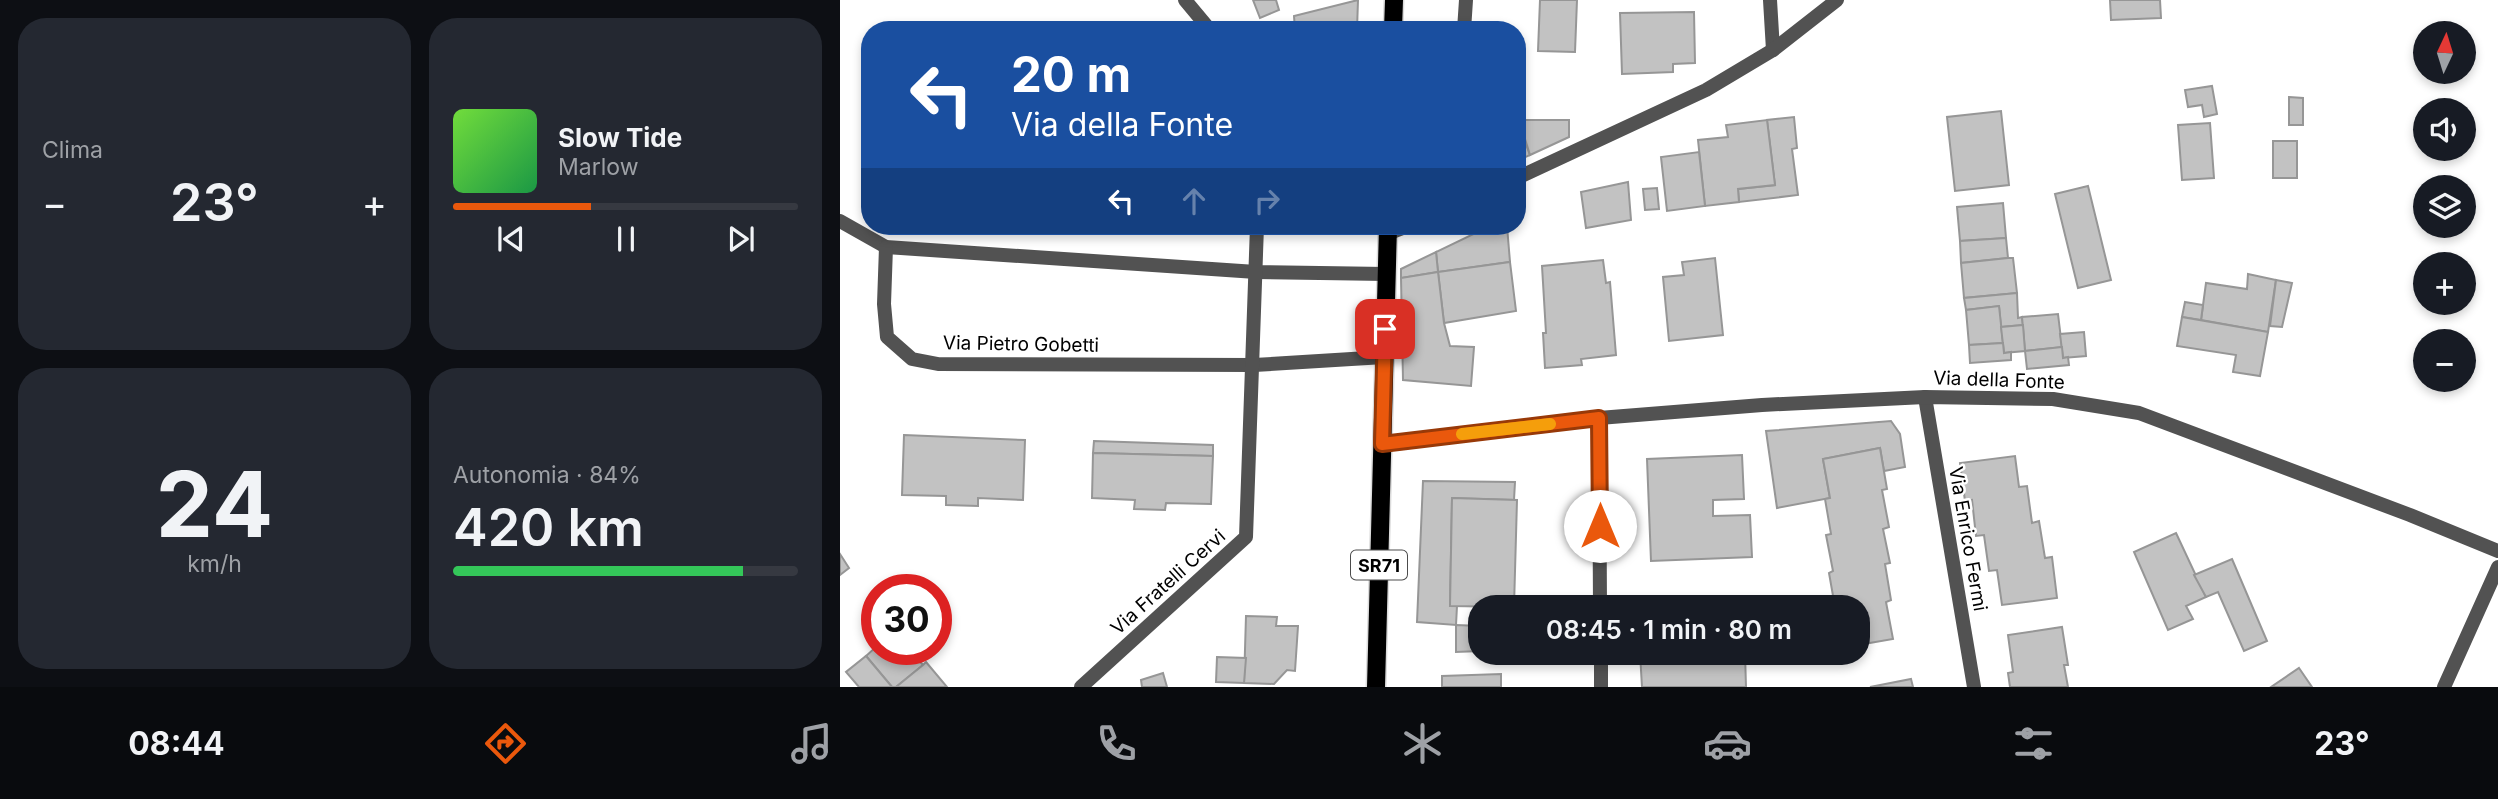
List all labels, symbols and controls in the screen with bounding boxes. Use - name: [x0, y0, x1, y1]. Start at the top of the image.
- north arrow: [2413, 21, 2476, 84]
- map controls: [2413, 21, 2476, 392]
- text: 20 m: [1011, 45, 1131, 104]
- icon: left: [896, 49, 987, 140]
- button: sound: [2413, 98, 2476, 161]
- text: Via della Fonte: [1011, 105, 1233, 144]
- text: Slow Tide: [558, 122, 682, 153]
- text: Clima: [42, 136, 103, 164]
- text: Marlow: [558, 153, 638, 181]
- text: 23°: [170, 171, 259, 234]
- button: layers: [2413, 175, 2476, 238]
- text: −: [42, 180, 67, 226]
- text: +: [362, 180, 387, 226]
- icon: left: [1102, 182, 1140, 220]
- icon: ahead: [1175, 182, 1213, 220]
- icon: right: [1248, 182, 1286, 220]
- icon: previous: [492, 220, 530, 258]
- icon: pause: [607, 220, 645, 258]
- icon: next: [722, 220, 760, 258]
- button: +: [2413, 252, 2476, 315]
- pin: [1355, 299, 1415, 359]
- icon: arrive: [1366, 310, 1404, 348]
- button: −: [2413, 329, 2476, 392]
- street label: Via Pietro Gobetti: [943, 331, 1099, 357]
- street label: Via della Fonte: [1933, 366, 2065, 394]
- text: 24: [156, 449, 273, 559]
- text: Autonomia · 84%: [453, 461, 641, 489]
- street label: Via Enrico Fermi: [1944, 465, 1992, 613]
- position arrow: [1563, 489, 1637, 563]
- text: 420 km: [453, 496, 644, 559]
- street label: Via Fratelli Cervi: [1106, 525, 1230, 639]
- text: km/h: [187, 550, 242, 578]
- road number: SR71: [1351, 550, 1407, 580]
- speed limit sign: 30: [861, 574, 952, 665]
- text: 08:45 · 1 min · 80 m: [1546, 614, 1792, 645]
- icon: directions: [481, 719, 530, 768]
- icon: music: [787, 719, 836, 768]
- icon: phone: [1092, 719, 1141, 768]
- icon: climate: [1398, 719, 1447, 768]
- icon: car: [1703, 719, 1752, 768]
- icon: filters: [2009, 719, 2058, 768]
- text: 08:44: [128, 724, 225, 763]
- text: 23°: [2314, 724, 2370, 763]

